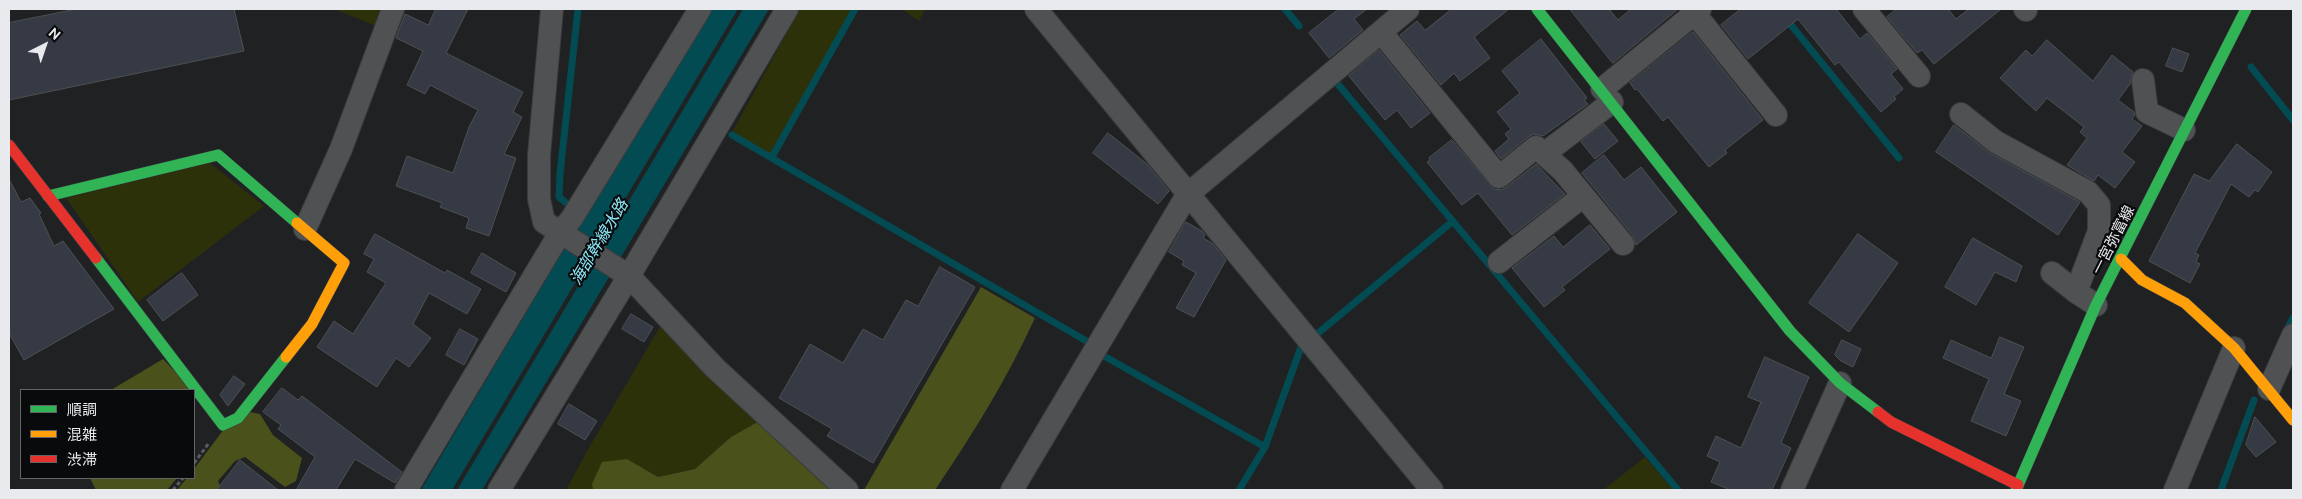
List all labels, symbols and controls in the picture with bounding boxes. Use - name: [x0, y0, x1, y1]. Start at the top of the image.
- north arrow: [20, 20, 70, 70]
- text: N: [46, 24, 64, 43]
- water label: 海部幹線水路: [566, 196, 632, 288]
- street label: 一宮弥富線: [2088, 203, 2138, 277]
- legend: [20, 389, 195, 479]
- text: 順調: [67, 401, 97, 418]
- text: 混雑: [67, 426, 97, 443]
- text: 渋滞: [67, 451, 97, 468]

